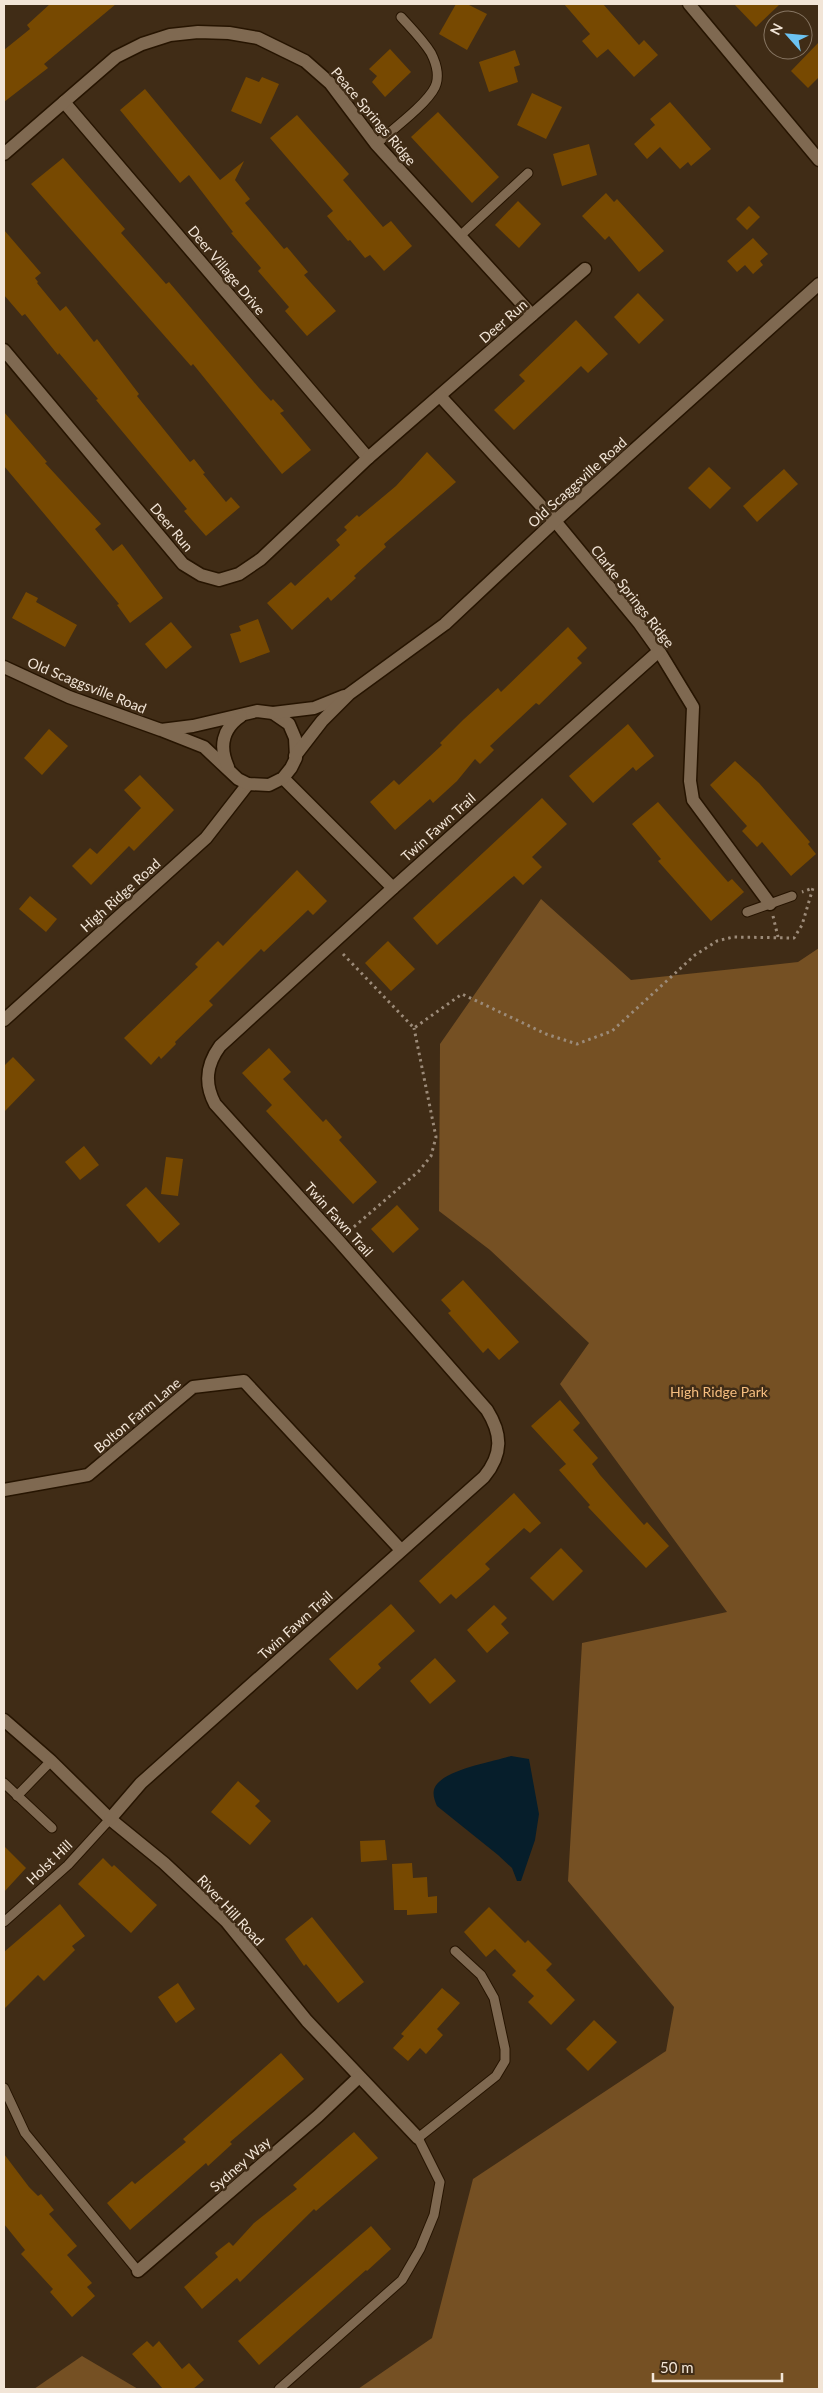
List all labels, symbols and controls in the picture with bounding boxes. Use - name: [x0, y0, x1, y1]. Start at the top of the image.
- north arrow: [763, 10, 813, 60]
- text: N: [766, 20, 786, 38]
- street label: Peace Springs Ridge: [328, 63, 420, 169]
- street label: Deer Village Drive: [185, 222, 269, 318]
- street label: Deer Run: [476, 296, 530, 346]
- street label: Old Scaggsville Road: [524, 433, 630, 531]
- street label: Deer Run: [147, 499, 197, 555]
- street label: Clarke Springs Ridge: [588, 541, 678, 651]
- street label: Old Scaggsville Road: [25, 653, 149, 717]
- street label: Twin Fawn Trail: [397, 789, 479, 865]
- street label: High Ridge Road: [77, 855, 163, 935]
- street label: Twin Fawn Trail: [301, 1178, 377, 1260]
- street label: Bolton Farm Lane: [90, 1374, 184, 1456]
- park label: High Ridge Park: [670, 1383, 769, 1400]
- street label: Twin Fawn Trail: [254, 1587, 336, 1663]
- street label: Holst Hill: [23, 1836, 75, 1888]
- street label: River Hill Road: [194, 1871, 268, 1949]
- street label: Sydney Way: [206, 2132, 274, 2195]
- scale bar: [653, 2350, 782, 2382]
- text: 50 m: [660, 2358, 694, 2376]

